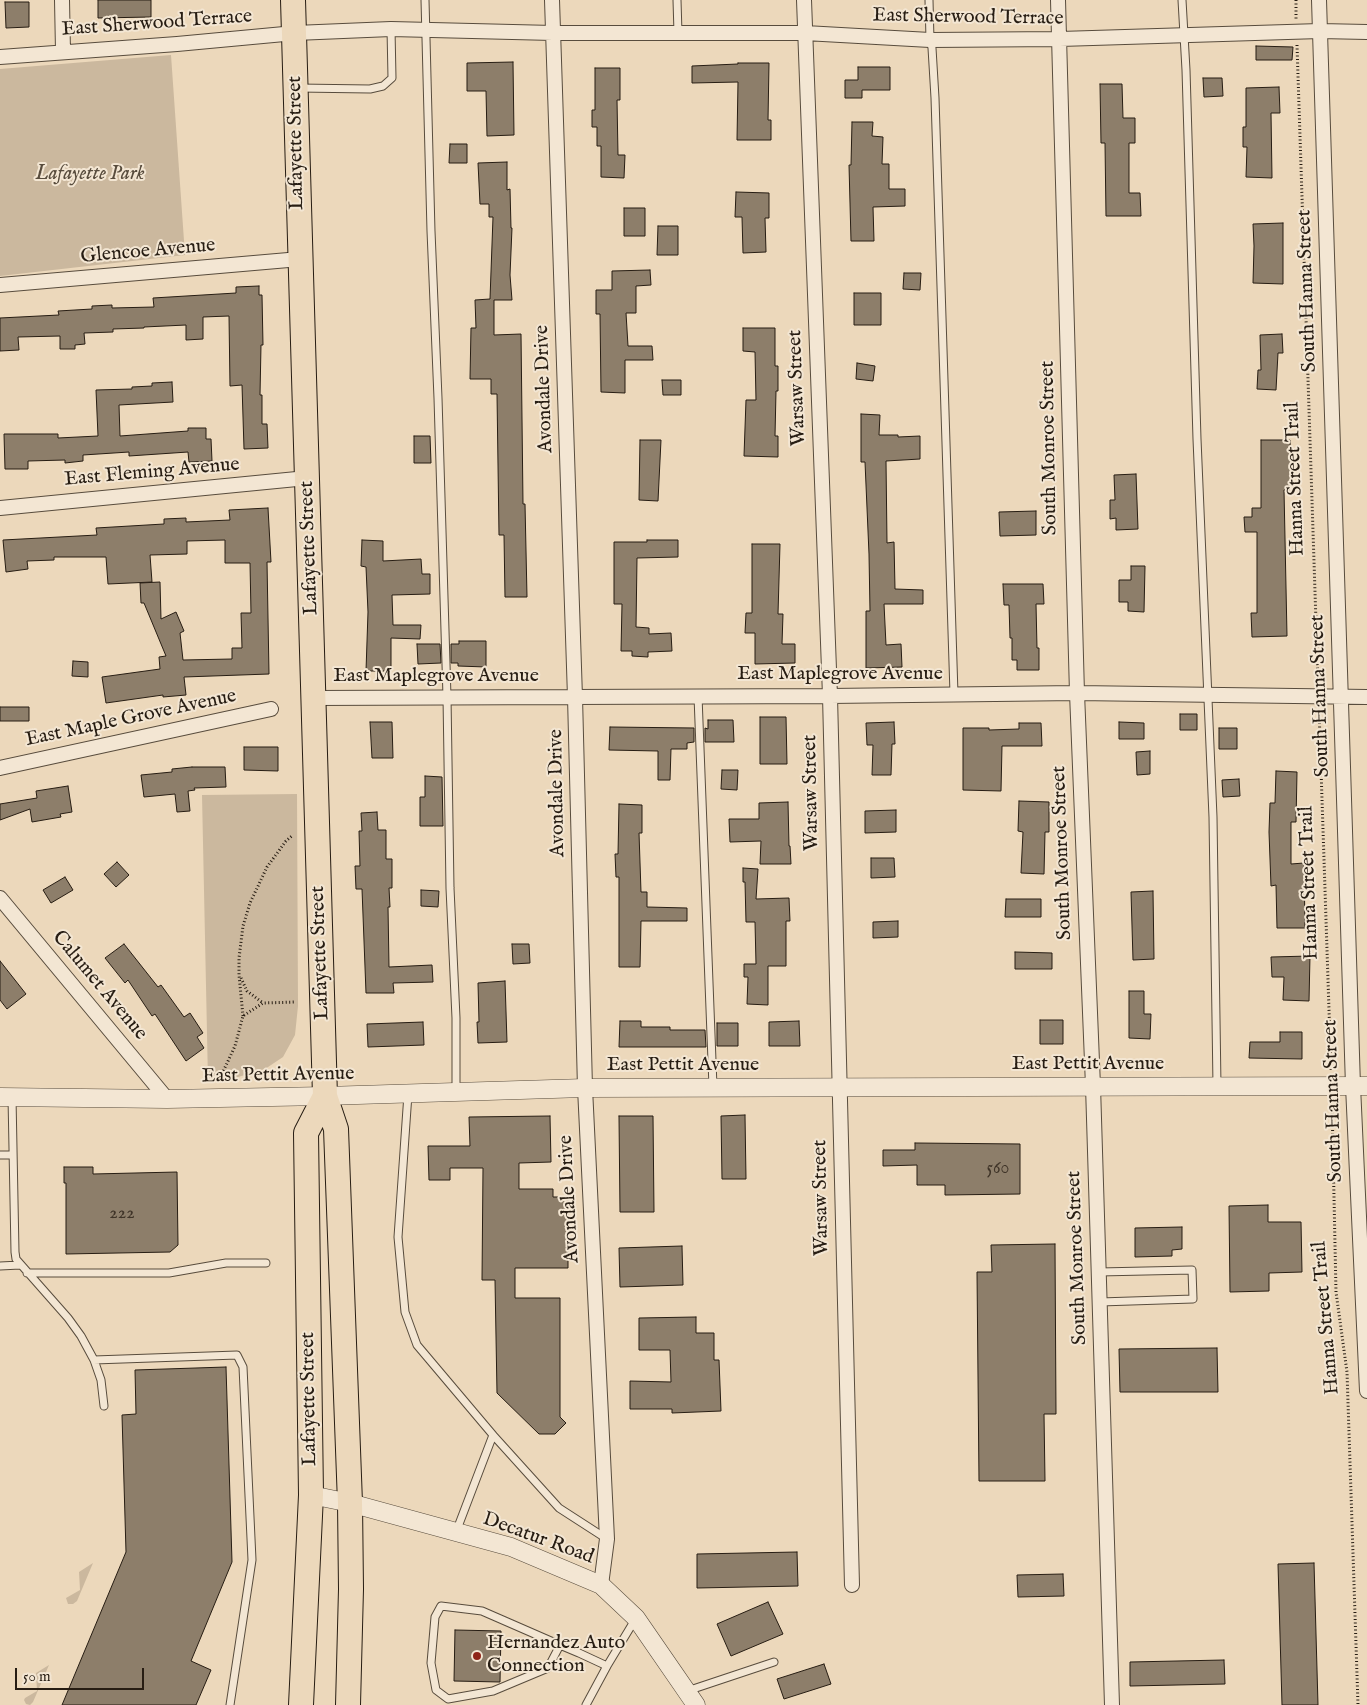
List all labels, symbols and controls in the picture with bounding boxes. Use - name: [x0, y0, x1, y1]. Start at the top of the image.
- street label: East Sherwood Terrace: [872, 4, 1064, 32]
- street label: East Sherwood Terrace: [61, 5, 253, 43]
- street label: Lafayette Street: [284, 76, 310, 210]
- park label: Lafayette Park: [35, 163, 145, 187]
- street label: South Hanna Street: [1293, 209, 1323, 373]
- street label: Glencoe Avenue: [80, 234, 216, 270]
- street label: Avondale Drive: [531, 325, 559, 453]
- street label: Warsaw Street: [784, 329, 812, 447]
- street label: South Monroe Street: [1036, 361, 1064, 535]
- street label: Hanna Street Trail: [1281, 402, 1311, 556]
- street label: East Fleming Avenue: [63, 453, 241, 493]
- street label: Lafayette Street: [296, 480, 324, 616]
- street label: South Hanna Street: [1306, 614, 1336, 778]
- street label: East Maplegrove Avenue: [737, 663, 943, 687]
- street label: East Maplegrove Avenue: [333, 665, 539, 689]
- street label: East Maple Grove Avenue: [23, 685, 239, 753]
- street label: Avondale Drive: [545, 729, 571, 857]
- street label: Warsaw Street: [799, 735, 825, 851]
- street label: South Monroe Street: [1048, 765, 1078, 941]
- street label: Hanna Street Trail: [1295, 806, 1325, 960]
- street label: Lafayette Street: [307, 885, 335, 1021]
- street label: Calumet Avenue: [46, 926, 152, 1046]
- street label: South Hanna Street: [1319, 1019, 1349, 1183]
- street label: East Pettit Avenue: [1012, 1053, 1164, 1077]
- street label: East Pettit Avenue: [607, 1054, 759, 1078]
- street label: East Pettit Avenue: [201, 1063, 355, 1089]
- street label: Avondale Drive: [555, 1134, 585, 1264]
- street label: Warsaw Street: [809, 1140, 835, 1256]
- house number: 560: [987, 1158, 1009, 1180]
- street label: South Monroe Street: [1063, 1170, 1093, 1346]
- house number: 222: [109, 1203, 135, 1225]
- street label: Hanna Street Trail: [1308, 1240, 1346, 1396]
- street label: Lafayette Street: [297, 1332, 323, 1466]
- street label: Decatur Road: [479, 1508, 597, 1570]
- place label: Hernandez Auto Connection: [487, 1632, 625, 1679]
- marker: Hernandez Auto Connection: [471, 1650, 483, 1662]
- scale bar: [18, 1658, 146, 1690]
- text: 50 m: [23, 1667, 51, 1686]

